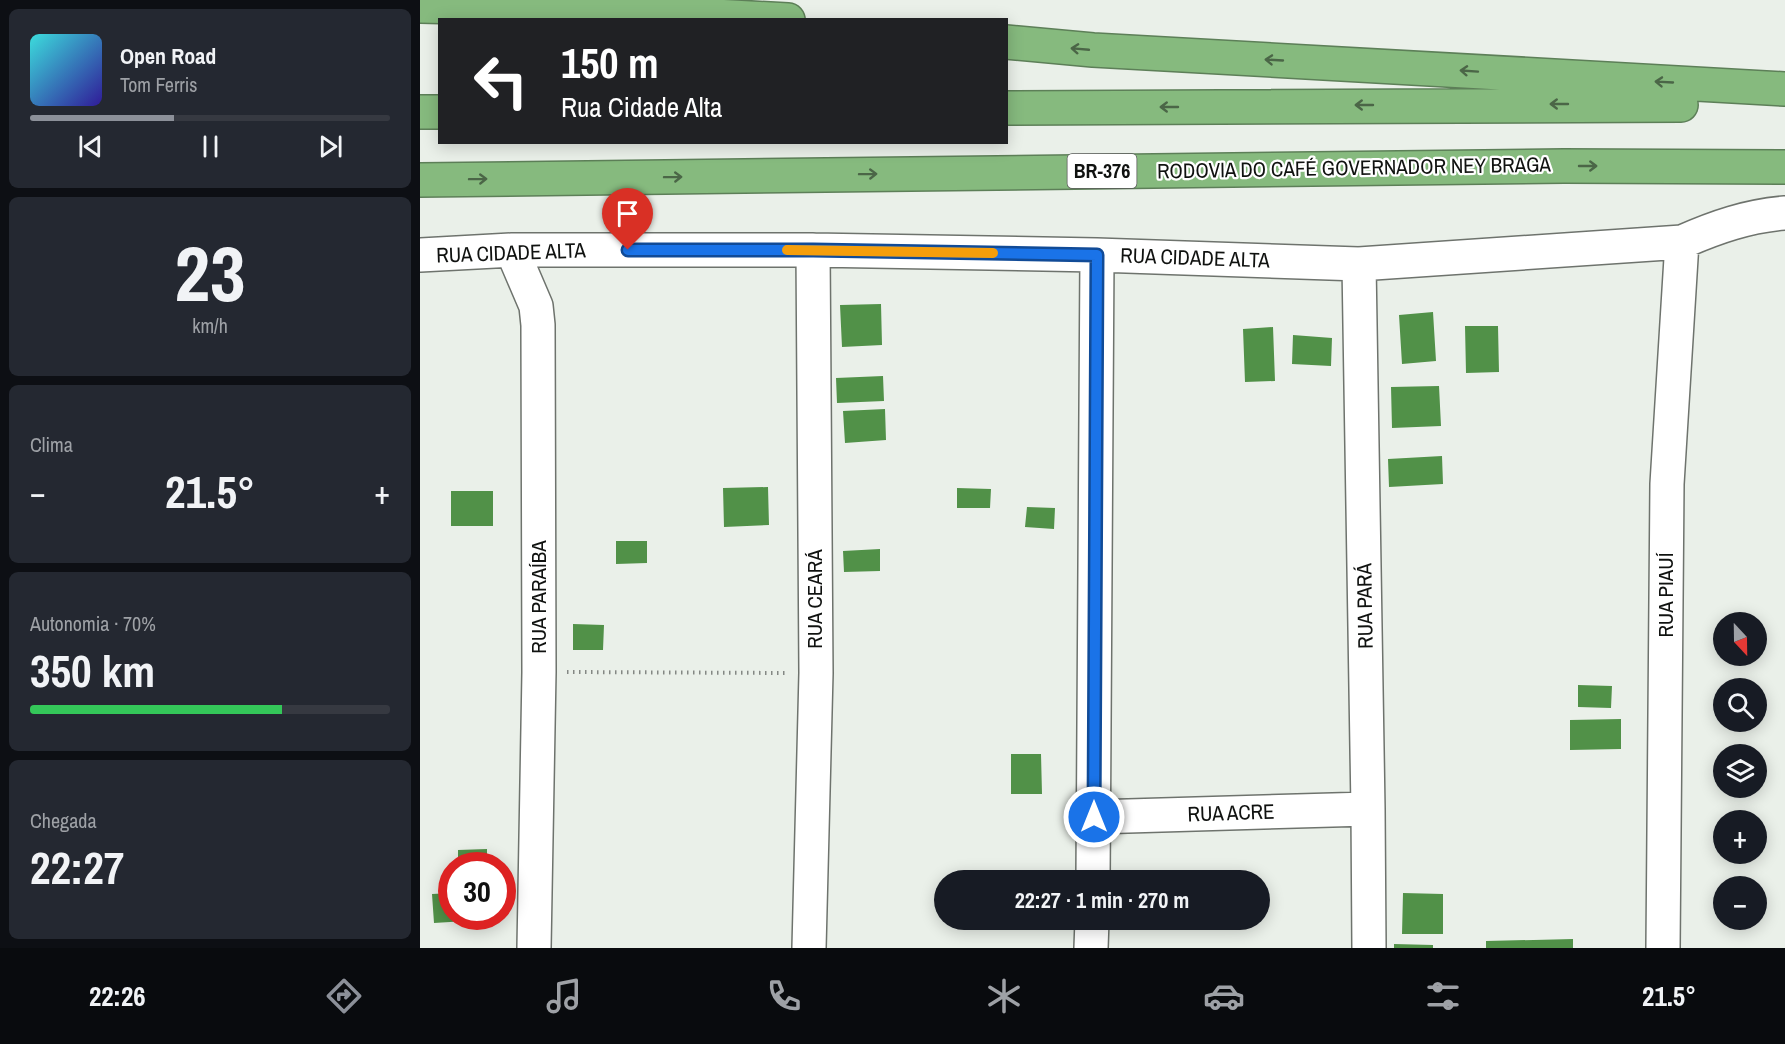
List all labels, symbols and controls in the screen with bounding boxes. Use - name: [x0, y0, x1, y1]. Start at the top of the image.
- text: 150 m: [561, 35, 659, 91]
- text: Open Road: [120, 41, 216, 71]
- icon: left: [462, 42, 540, 120]
- one-way arrow: [1070, 43, 1090, 54]
- one-way arrow: [1265, 54, 1285, 65]
- one-way arrow: [1460, 65, 1480, 76]
- text: Tom Ferris: [120, 71, 198, 98]
- one-way arrow: [1654, 77, 1674, 88]
- text: Rua Cidade Alta: [561, 89, 722, 125]
- one-way arrow: [1549, 98, 1569, 110]
- one-way arrow: [1354, 99, 1374, 111]
- one-way arrow: [1159, 101, 1179, 112]
- icon: previous: [74, 130, 107, 163]
- icon: pause: [194, 130, 227, 163]
- icon: next: [314, 130, 347, 163]
- street label: RODOVIA DO CAFÉ GOVERNADOR NEY BRAGA: [1157, 150, 1552, 185]
- road number: BR-376: [1068, 154, 1136, 188]
- one-way arrow: [1578, 160, 1598, 172]
- one-way arrow: [858, 168, 878, 180]
- one-way arrow: [663, 171, 683, 183]
- one-way arrow: [468, 173, 488, 185]
- pin: [602, 188, 653, 250]
- icon: arrive: [611, 197, 644, 230]
- text: 23: [174, 220, 246, 325]
- street label: RUA CIDADE ALTA: [436, 235, 587, 270]
- street label: RUA CIDADE ALTA: [1120, 240, 1271, 275]
- text: km/h: [192, 312, 228, 339]
- text: Clima: [30, 431, 73, 458]
- text: 21.5°: [165, 461, 255, 522]
- text: −: [30, 470, 46, 514]
- text: +: [374, 470, 390, 514]
- street label: RUA PARAÍBA: [524, 540, 553, 654]
- street label: RUA CEARÁ: [800, 549, 829, 649]
- street label: RUA PIAUÍ: [1651, 552, 1680, 638]
- street label: RUA PARÁ: [1349, 562, 1380, 649]
- text: Autonomia · 70%: [30, 610, 156, 637]
- north arrow: [1713, 612, 1767, 666]
- map controls: [1713, 612, 1767, 930]
- text: 350 km: [30, 640, 155, 701]
- button: search: [1713, 678, 1767, 732]
- button: layers: [1713, 744, 1767, 798]
- position arrow: [1062, 785, 1126, 849]
- street label: RUA ACRE: [1187, 796, 1275, 829]
- text: Chegada: [30, 807, 97, 834]
- button: +: [1713, 810, 1767, 864]
- text: 22:27: [30, 837, 124, 898]
- speed limit sign: 30: [438, 852, 516, 930]
- button: −: [1713, 876, 1767, 930]
- text: 22:27 · 1 min · 270 m: [1015, 885, 1189, 915]
- icon: directions: [323, 975, 365, 1017]
- icon: music: [543, 975, 585, 1017]
- icon: phone: [763, 975, 805, 1017]
- icon: climate: [983, 975, 1025, 1017]
- icon: car: [1203, 975, 1245, 1017]
- icon: filters: [1422, 975, 1464, 1017]
- text: 22:26: [89, 978, 146, 1014]
- text: 21.5°: [1642, 978, 1696, 1014]

